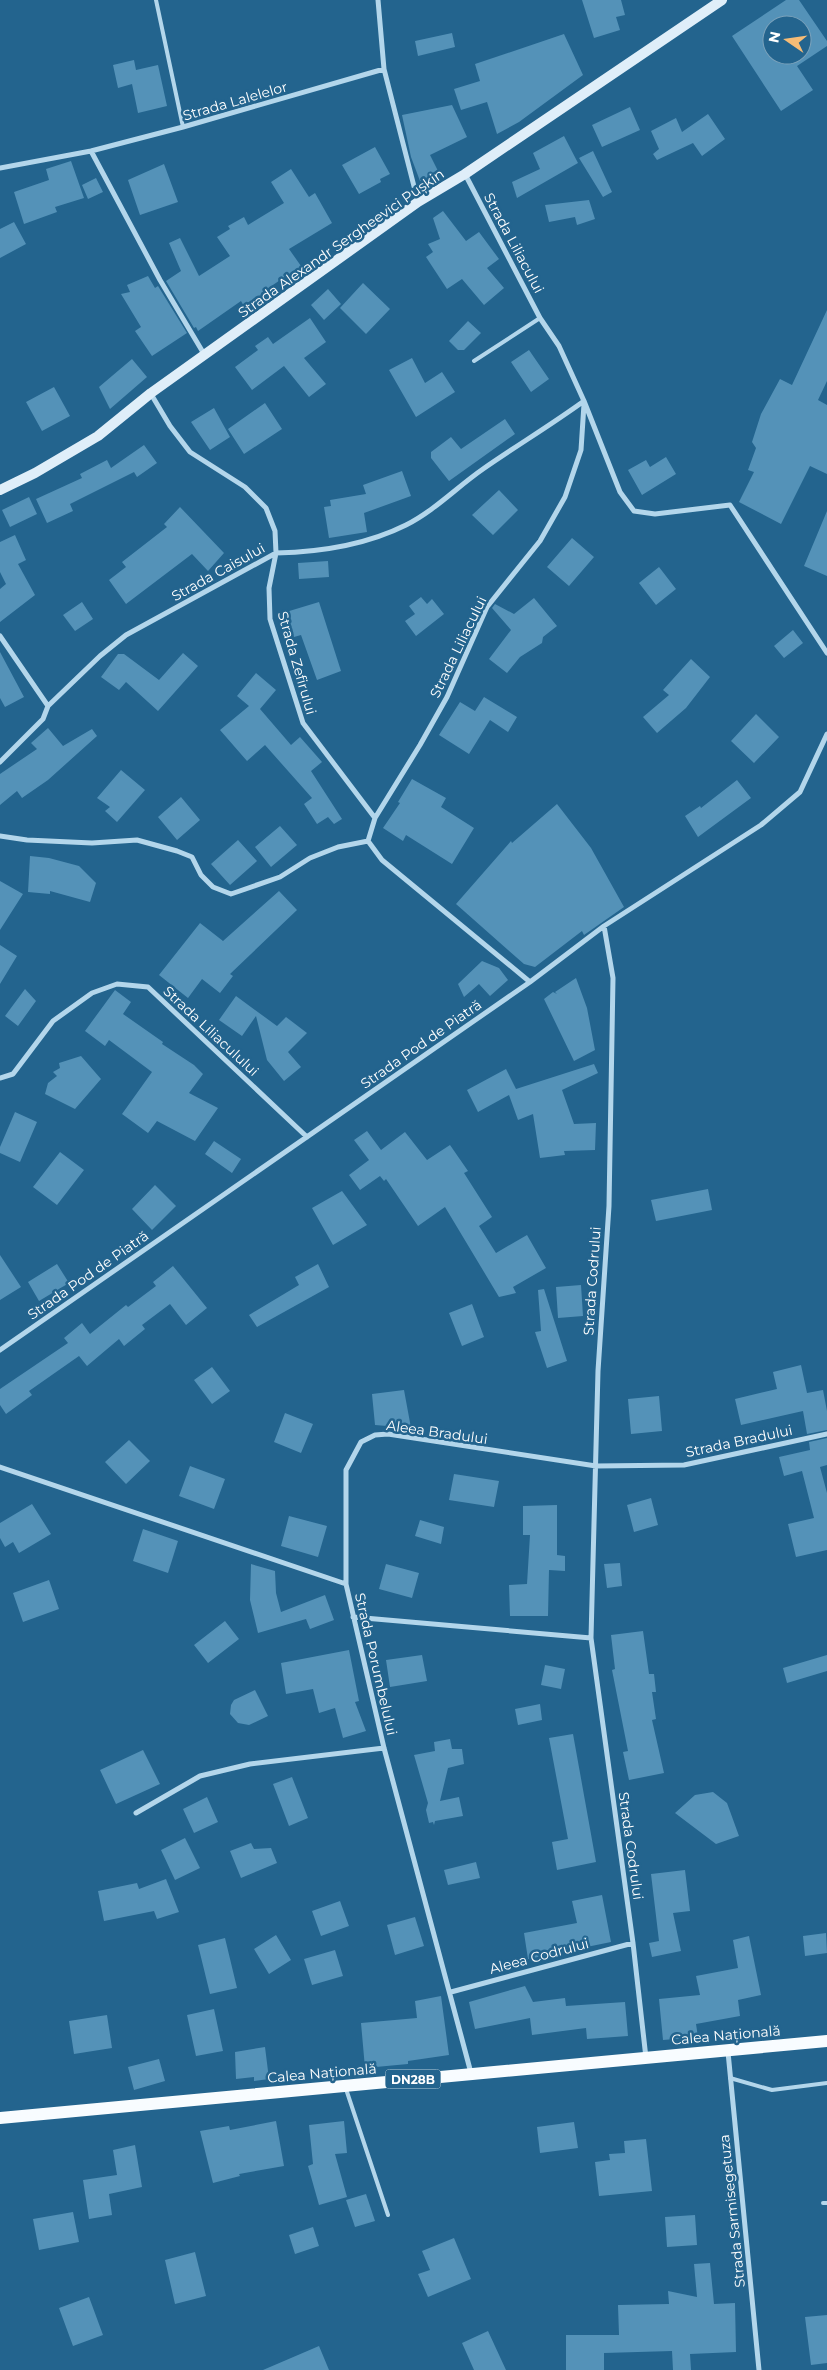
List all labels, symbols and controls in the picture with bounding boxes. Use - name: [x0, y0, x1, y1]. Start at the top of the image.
- north arrow: [762, 15, 812, 65]
- text: N: [764, 30, 784, 45]
- street label: Strada Lalelelor: [181, 77, 290, 125]
- street label: Strada Alexandr Sergheevici Pușkin: [234, 165, 448, 322]
- street label: Strada Liliacului: [480, 190, 548, 296]
- street label: Strada Caisului: [168, 539, 268, 605]
- street label: Strada Liliacului: [426, 593, 490, 701]
- street label: Strada Zefirului: [274, 609, 320, 717]
- street label: Strada Liliaculului: [159, 982, 263, 1080]
- street label: Strada Pod de Piatră: [357, 995, 485, 1093]
- street label: Strada Pod de Piatră: [24, 1226, 152, 1324]
- street label: Strada Codrului: [579, 1226, 605, 1336]
- street label: Aleea Bradului: [385, 1416, 489, 1448]
- street label: Strada Bradului: [684, 1421, 794, 1461]
- street label: Strada Porumbelului: [351, 1591, 401, 1737]
- street label: Strada Codrului: [615, 1791, 647, 1901]
- street label: Aleea Codrului: [487, 1934, 591, 1978]
- street label: Calea Națională: [671, 2021, 781, 2050]
- street label: Calea Națională: [267, 2059, 377, 2088]
- road number: DN28B: [386, 2070, 440, 2088]
- street label: Strada Sarmisegetuza: [715, 2134, 749, 2288]

